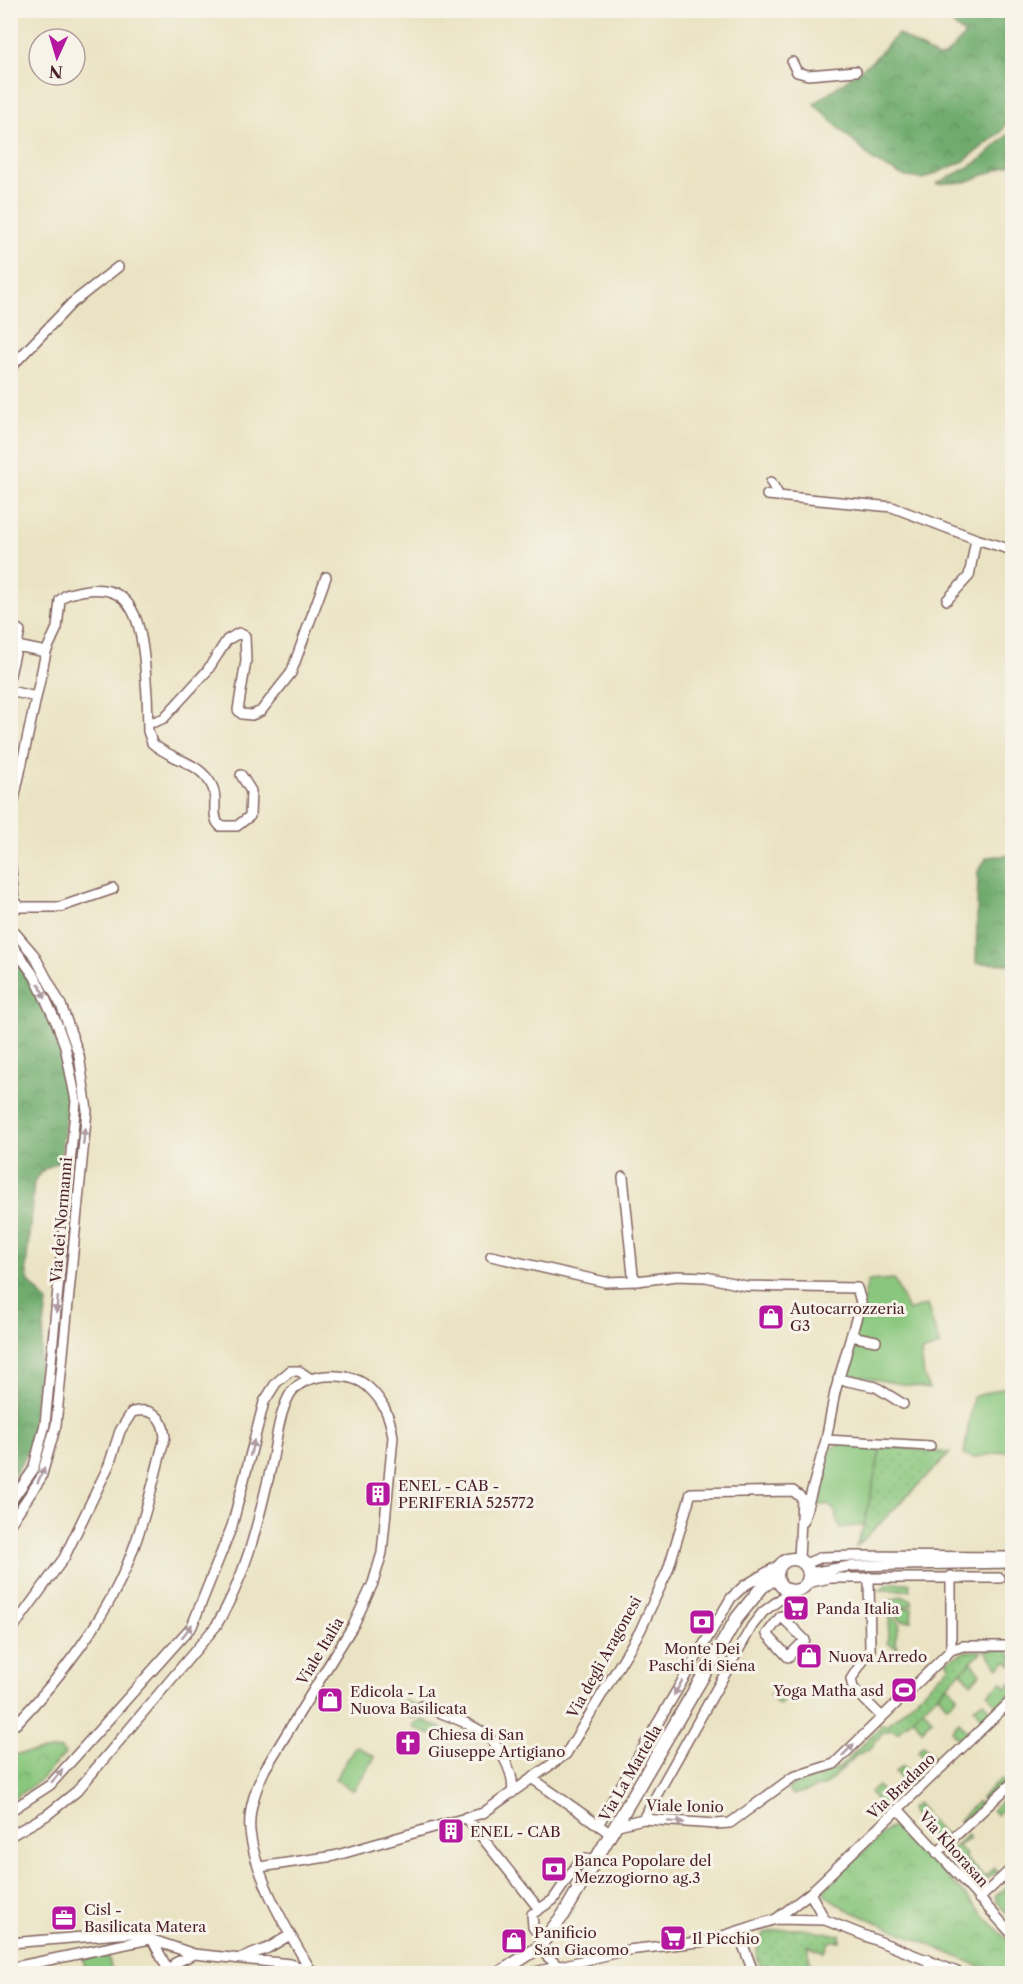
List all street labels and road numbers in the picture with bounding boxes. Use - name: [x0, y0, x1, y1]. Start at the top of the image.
- street label: Via dei Normanni: [46, 1156, 76, 1285]
- street label: Via degli Aragonesi: [562, 1592, 646, 1722]
- street label: Viale Italia: [292, 1614, 348, 1689]
- street label: Via La Martella: [594, 1721, 665, 1826]
- street label: Via Bradano: [862, 1749, 939, 1824]
- street label: Viale Ionio: [645, 1796, 724, 1816]
- street label: Via Khorasan: [914, 1806, 993, 1891]

